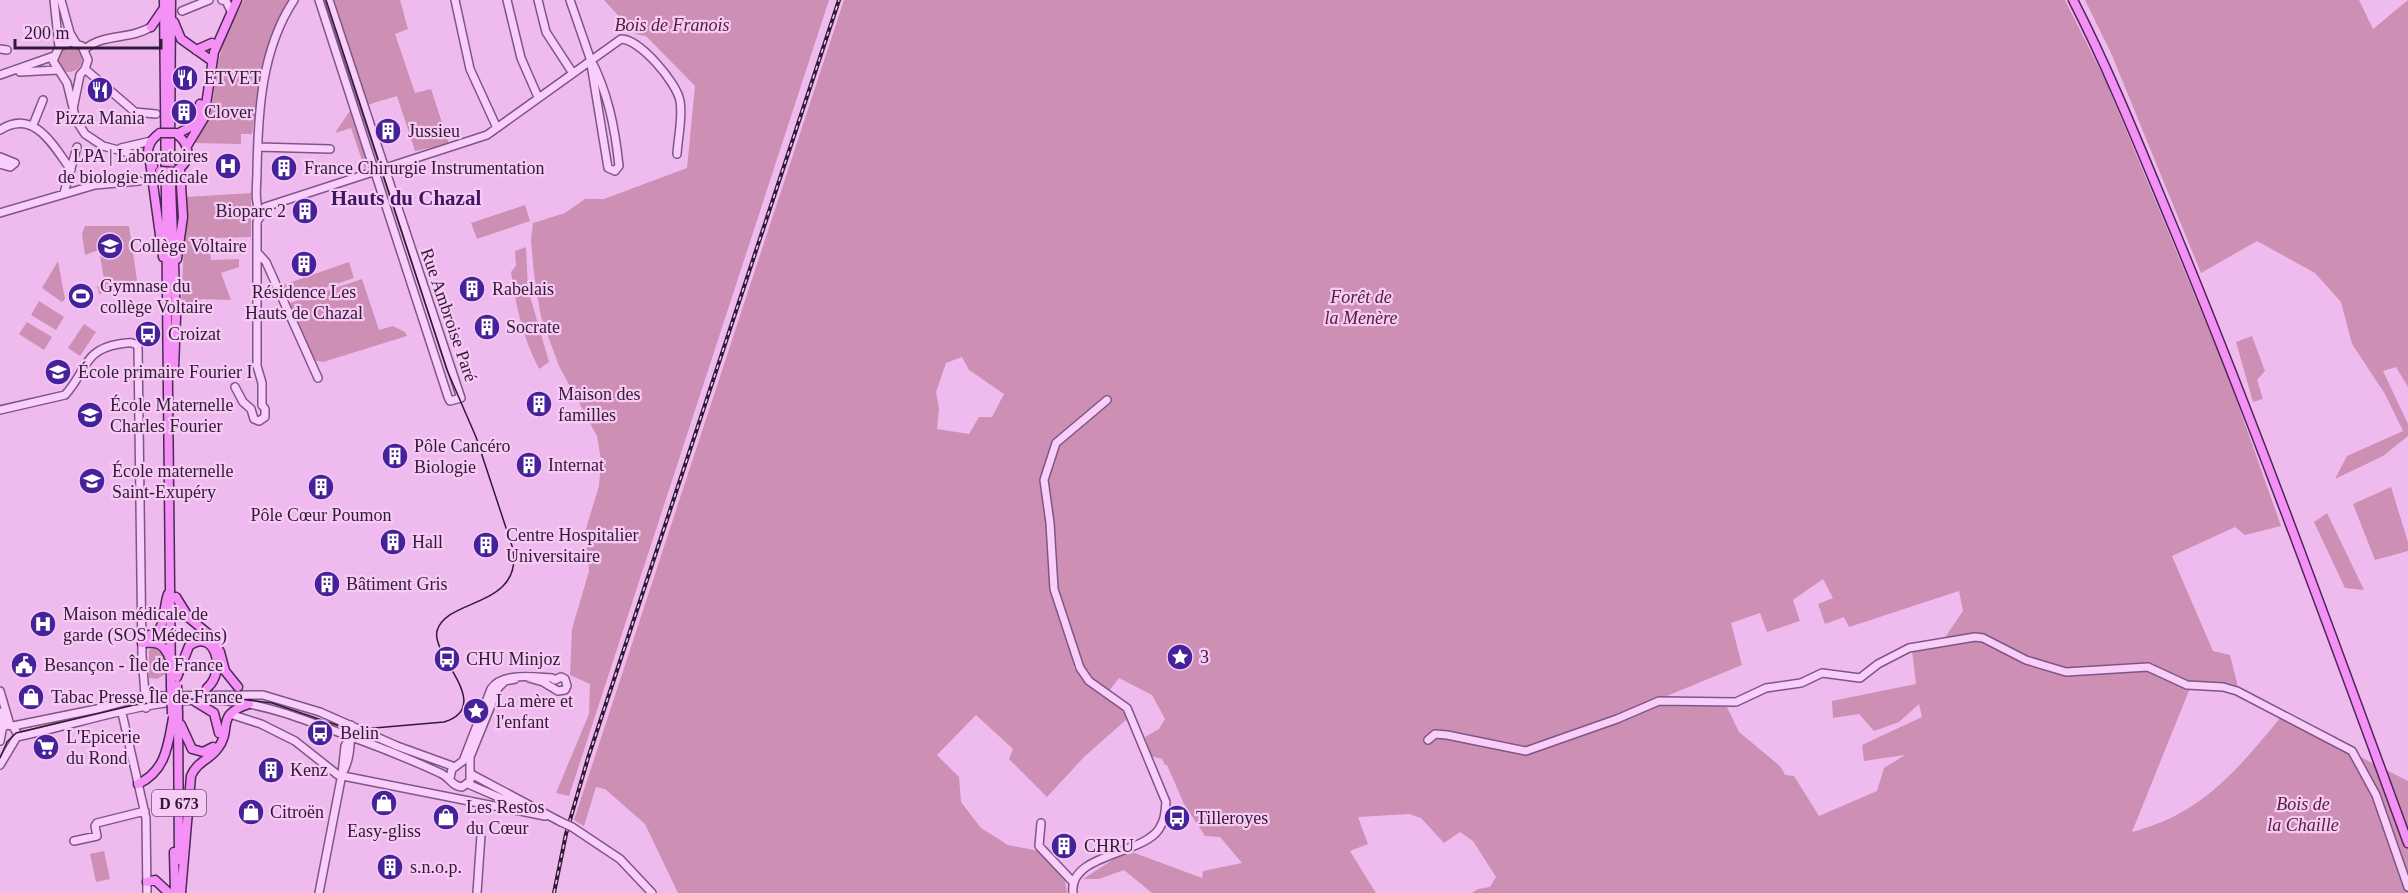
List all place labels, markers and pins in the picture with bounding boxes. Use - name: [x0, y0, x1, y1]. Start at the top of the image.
- restaurant icon: ETVET: [170, 63, 200, 93]
- place label: ETVET: [204, 68, 261, 88]
- restaurant icon: Pizza Mania: [85, 75, 115, 105]
- building icon: Clover: [169, 97, 199, 127]
- place label: Clover: [204, 102, 253, 122]
- place label: Pizza Mania: [55, 108, 145, 128]
- building icon: Jussieu: [373, 116, 403, 146]
- place label: Jussieu: [408, 121, 460, 141]
- place label: LPA | Laboratoires de biologie médicale: [58, 146, 208, 187]
- hospital icon: LPA | Laboratoires de biologie médicale: [213, 151, 243, 181]
- building icon: France Chirurgie Instrumentation: [269, 153, 299, 183]
- place label: France Chirurgie Instrumentation: [304, 158, 545, 178]
- building icon: Bioparc 2: [290, 196, 320, 226]
- place label: Bioparc 2: [216, 201, 286, 221]
- school or university icon: Collège Voltaire: [95, 231, 125, 261]
- place label: Collège Voltaire: [130, 236, 247, 256]
- building icon: Résidence Les Hauts de Chazal: [289, 249, 319, 279]
- building icon: Rabelais: [457, 274, 487, 304]
- place label: Gymnase du collège Voltaire: [100, 276, 213, 317]
- place label: Rabelais: [492, 279, 554, 299]
- sports icon: Gymnase du collège Voltaire: [66, 281, 96, 311]
- place label: Résidence Les Hauts de Chazal: [245, 282, 363, 323]
- building icon: Socrate: [472, 312, 502, 342]
- place label: Socrate: [506, 317, 560, 337]
- bus stop icon: Croizat: [133, 319, 163, 349]
- place label: Croizat: [168, 324, 221, 344]
- school or university icon: École primaire Fourier I: [43, 357, 73, 387]
- place label: École primaire Fourier I: [78, 361, 252, 382]
- place label: Maison des familles: [558, 384, 641, 425]
- building icon: Maison des familles: [524, 389, 554, 419]
- place label: École Maternelle Charles Fourier: [110, 394, 233, 436]
- school or university icon: École Maternelle Charles Fourier: [75, 400, 105, 430]
- place label: Pôle Cancéro Biologie: [414, 436, 510, 477]
- building icon: Pôle Cancéro Biologie: [380, 441, 410, 471]
- building icon: Internat: [514, 450, 544, 480]
- place label: Internat: [548, 455, 604, 475]
- place label: École maternelle Saint-Exupéry: [112, 460, 233, 502]
- school or university icon: École maternelle Saint-Exupéry: [77, 466, 107, 496]
- building icon: Pôle Cœur Poumon: [306, 472, 336, 502]
- place label: Pôle Cœur Poumon: [250, 505, 392, 525]
- place label: Centre Hospitalier Universitaire: [506, 525, 638, 566]
- building icon: Hall: [378, 527, 408, 557]
- building icon: Centre Hospitalier Universitaire: [471, 530, 501, 560]
- place label: Hall: [412, 532, 443, 552]
- building icon: Bâtiment Gris: [312, 569, 342, 599]
- place label: Bâtiment Gris: [346, 574, 448, 594]
- place label: Maison médicale de garde (SOS Médecins): [63, 604, 227, 646]
- hospital icon: Maison médicale de garde (SOS Médecins): [28, 609, 58, 639]
- place icon: 3: [1165, 642, 1195, 672]
- bus stop icon: CHU Minjoz: [432, 644, 462, 674]
- place label: 3: [1200, 647, 1209, 667]
- place label: CHU Minjoz: [466, 649, 561, 669]
- public building icon: Besançon - Île de France: [9, 650, 39, 680]
- place label: Besançon - Île de France: [44, 654, 223, 675]
- shop icon: Tabac Presse Île de France: [16, 682, 46, 712]
- place label: Tabac Presse Île de France: [51, 686, 243, 707]
- place label: La mère et l'enfant: [496, 691, 573, 732]
- place icon: La mère et l'enfant: [461, 696, 491, 726]
- bus stop icon: Belin: [305, 718, 335, 748]
- place label: Belin: [340, 723, 379, 743]
- place label: L'Epicerie du Rond: [66, 727, 140, 768]
- supermarket icon: L'Epicerie du Rond: [31, 732, 61, 762]
- building icon: Kenz: [256, 755, 286, 785]
- place label: Kenz: [290, 760, 328, 780]
- shop icon: Easy-gliss: [369, 788, 399, 818]
- shop icon: Citroën: [236, 797, 266, 827]
- place label: Les Restos du Cœur: [466, 797, 545, 838]
- place label: Citroën: [270, 802, 324, 822]
- shop icon: Les Restos du Cœur: [431, 802, 461, 832]
- bus stop icon: Tilleroyes: [1162, 803, 1192, 833]
- place label: Tilleroyes: [1196, 808, 1268, 828]
- place label: Easy-gliss: [347, 821, 421, 841]
- building icon: CHRU: [1049, 831, 1079, 861]
- place label: CHRU: [1084, 836, 1134, 856]
- building icon: s.n.o.p.: [375, 852, 405, 882]
- place label: s.n.o.p.: [410, 857, 462, 877]

